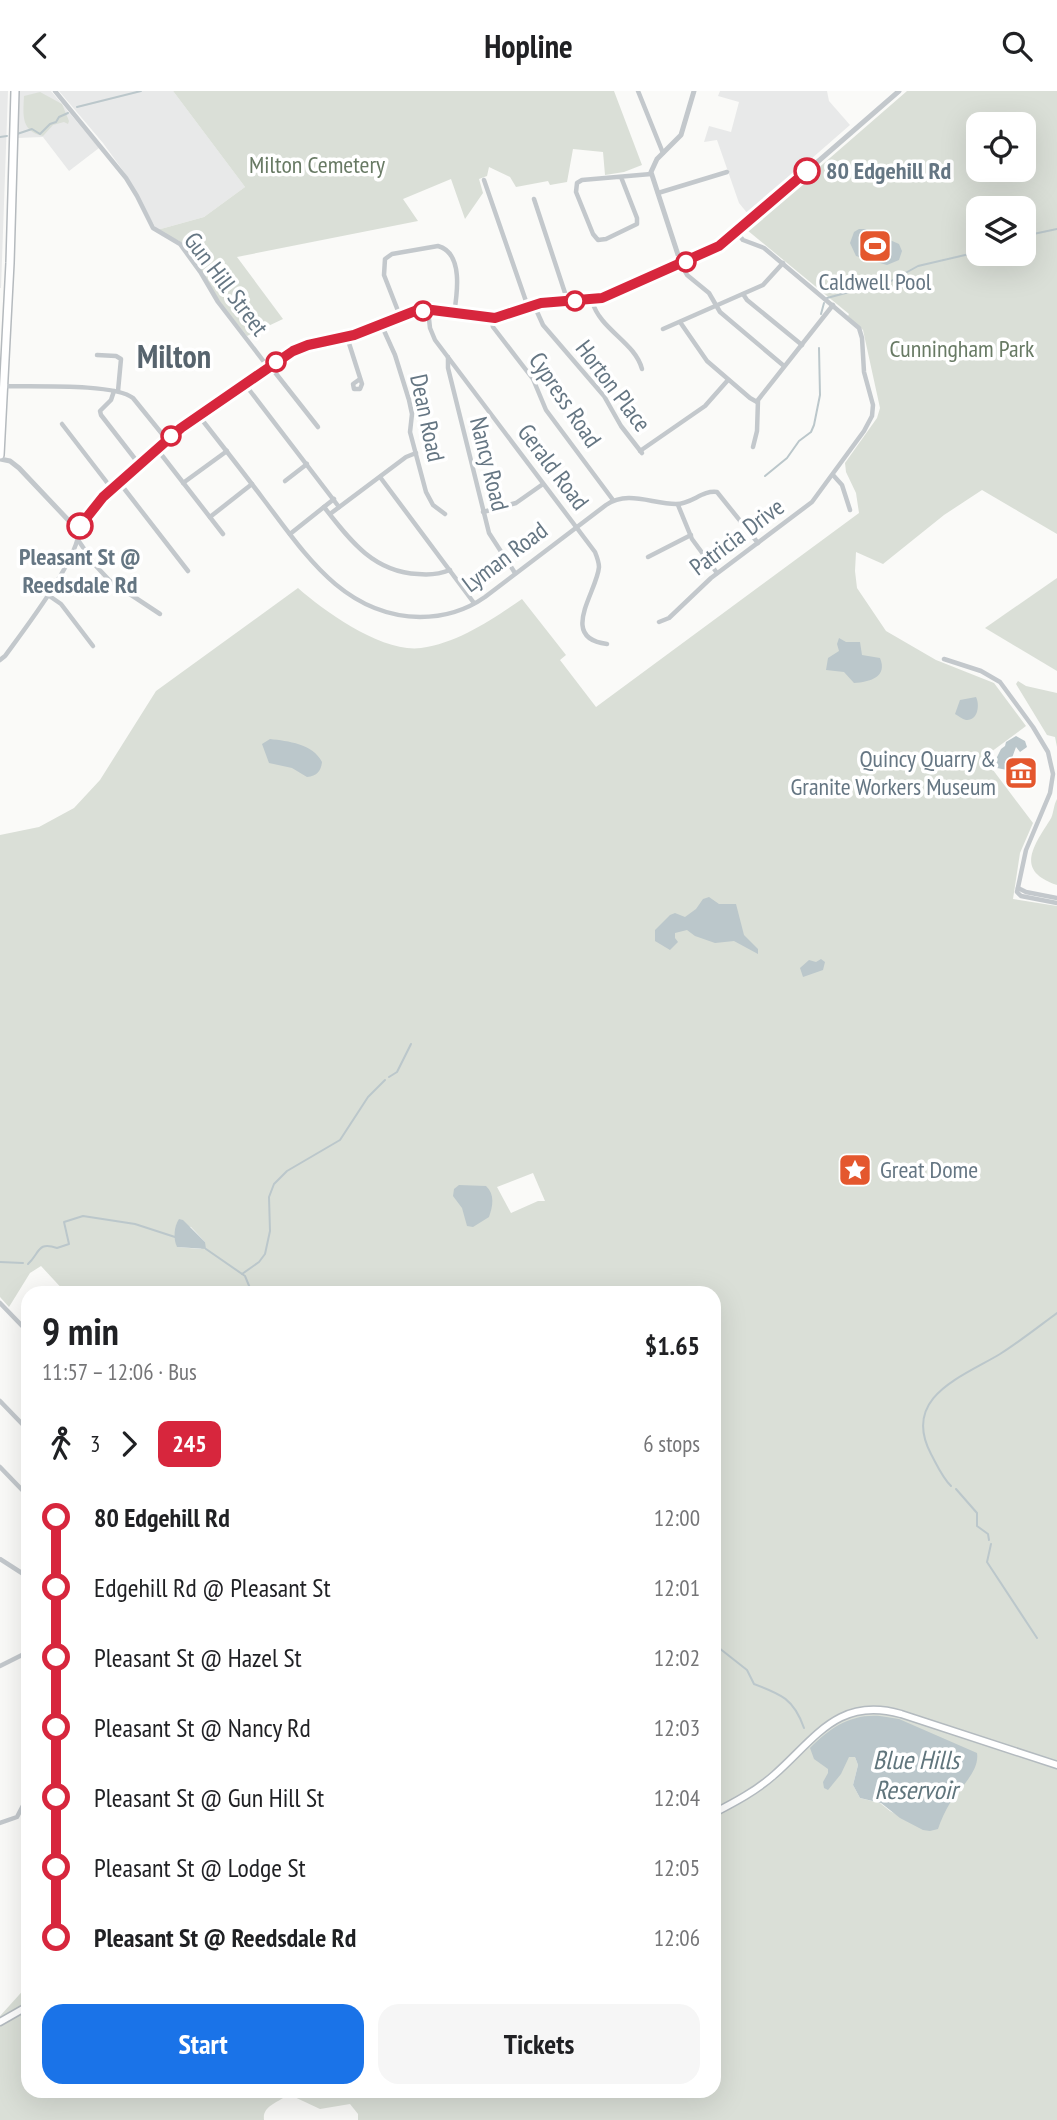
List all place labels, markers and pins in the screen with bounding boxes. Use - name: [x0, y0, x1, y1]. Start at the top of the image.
- place label: 80 Edgehill Rd: [826, 155, 951, 186]
- marker: 80 Edgehill Rd: [794, 158, 820, 184]
- sports icon: Caldwell Pool: [856, 227, 894, 265]
- unlabelled marker: [676, 252, 696, 272]
- place label: Caldwell Pool: [819, 266, 932, 297]
- unlabelled marker: [565, 291, 585, 311]
- unlabelled marker: [413, 301, 433, 321]
- unlabelled marker: [266, 352, 286, 372]
- unlabelled marker: [161, 426, 181, 446]
- marker: Pleasant St @ Reedsdale Rd: [67, 513, 93, 539]
- place label: Pleasant St @ Reedsdale Rd: [19, 541, 141, 600]
- place label: Quincy Quarry & Granite Workers Museum: [791, 743, 996, 802]
- museum icon: Quincy Quarry & Granite Workers Museum: [1002, 754, 1040, 792]
- place icon: Great Dome: [836, 1151, 874, 1189]
- place label: Great Dome: [880, 1154, 978, 1185]

